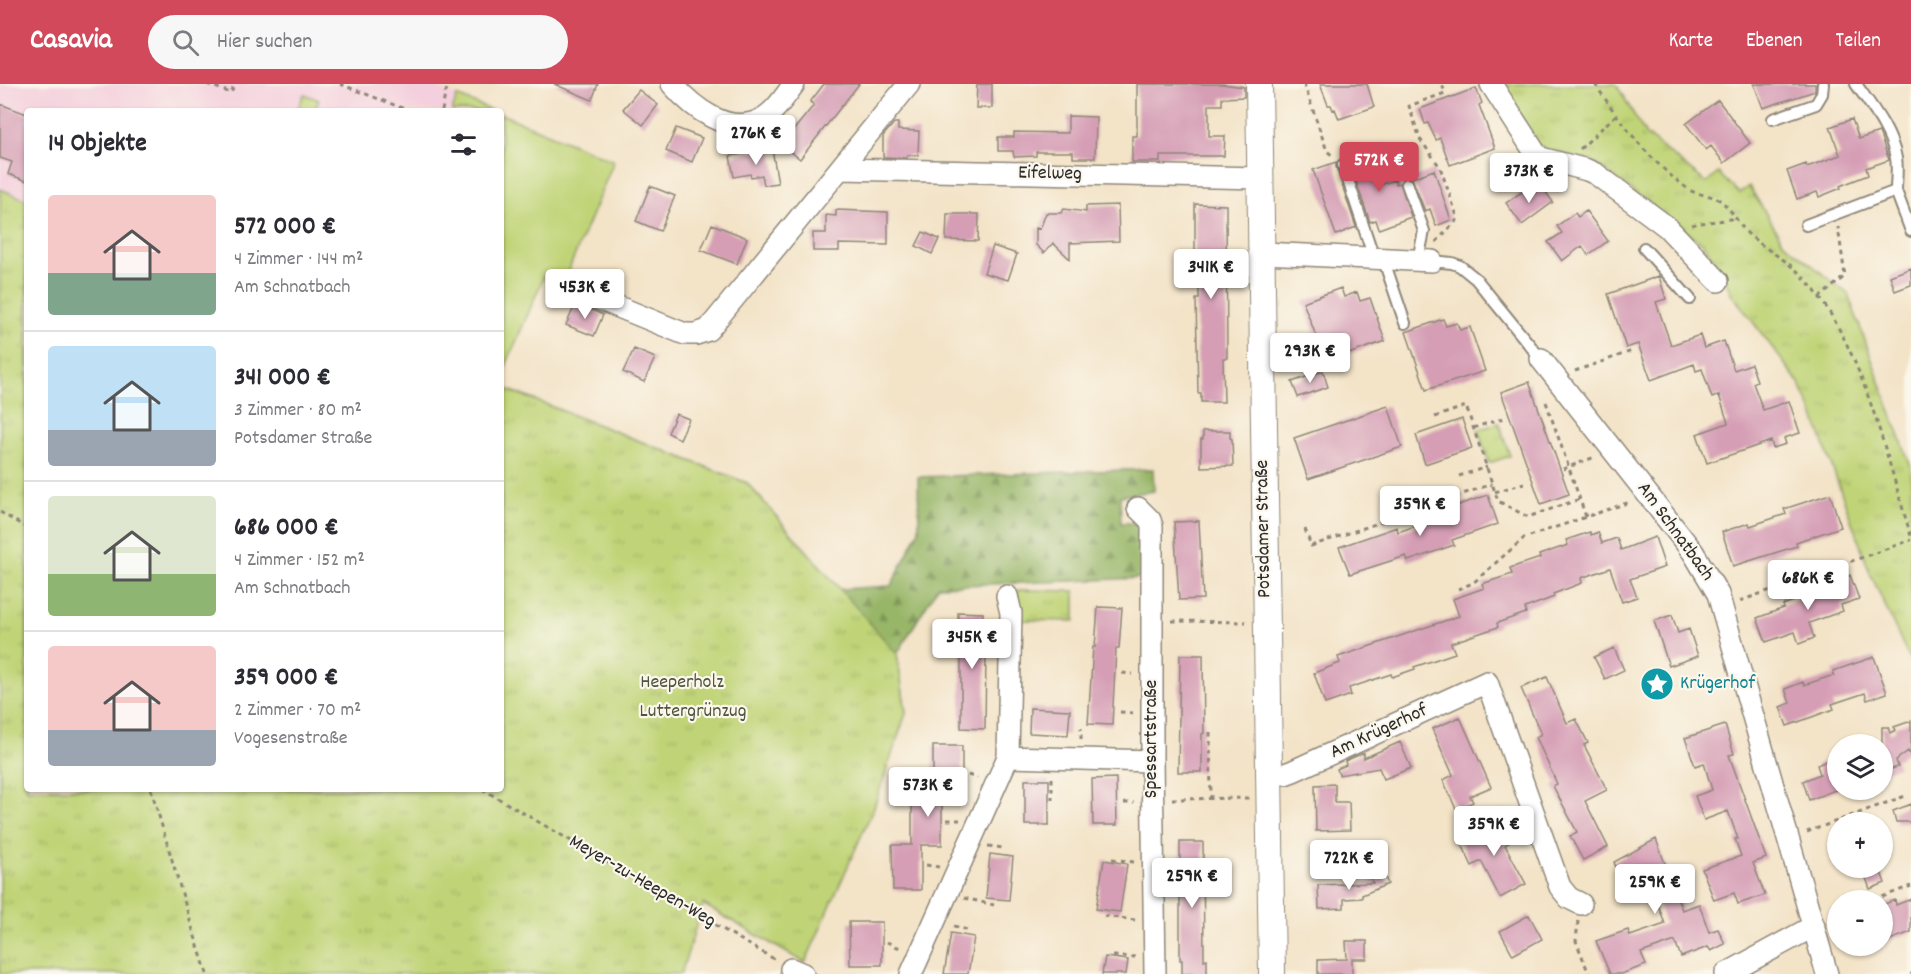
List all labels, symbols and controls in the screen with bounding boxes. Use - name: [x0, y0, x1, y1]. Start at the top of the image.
- search box: [148, 15, 568, 69]
- text: Casavia: [30, 22, 112, 62]
- icon: search: [169, 26, 202, 59]
- text: Hier suchen: [217, 27, 313, 58]
- text: Karte: [1669, 27, 1713, 57]
- text: Ebenen: [1746, 27, 1803, 57]
- text: Teilen: [1836, 27, 1881, 57]
- pin: 276K €: [707, 115, 805, 166]
- text: 276K €: [730, 120, 782, 148]
- text: 14 Objekte: [48, 126, 147, 163]
- icon: filters: [447, 128, 480, 161]
- pin: 572K €: [1330, 142, 1428, 193]
- text: 572K €: [1354, 147, 1404, 175]
- pin: 373K €: [1480, 153, 1578, 204]
- text: 373K €: [1504, 158, 1554, 186]
- street label: Eifelweg: [1018, 159, 1082, 189]
- text: 572 000 €: [234, 209, 336, 246]
- icon: home: [96, 219, 168, 291]
- text: 4 Zimmer · 144 m²: [234, 246, 363, 274]
- pin: 341K €: [1162, 249, 1260, 300]
- text: 341K €: [1188, 254, 1234, 282]
- pin: 453K €: [536, 269, 634, 320]
- text: Am Schnatbach: [234, 274, 351, 302]
- text: 453K €: [559, 274, 611, 302]
- pin: 293K €: [1261, 333, 1359, 384]
- text: 293K €: [1284, 338, 1336, 366]
- text: 341 000 €: [234, 360, 331, 397]
- icon: home: [96, 370, 168, 442]
- text: 3 Zimmer · 80 m²: [234, 397, 362, 425]
- text: Potsdamer Straße: [234, 425, 372, 453]
- street label: Potsdamer Straße: [1249, 459, 1279, 598]
- street label: Am Schnatbach: [1629, 477, 1721, 587]
- pin: 359K €: [1371, 486, 1469, 537]
- text: 359K €: [1394, 491, 1446, 519]
- text: 686 000 €: [234, 510, 339, 547]
- icon: home: [96, 520, 168, 592]
- text: 4 Zimmer · 152 m²: [234, 547, 365, 575]
- pin: 686K €: [1759, 560, 1857, 611]
- text: 686K €: [1782, 565, 1834, 593]
- text: Am Schnatbach: [234, 575, 351, 603]
- pin: 345K €: [923, 619, 1021, 670]
- text: 345K €: [946, 624, 998, 652]
- text: 359 000 €: [234, 660, 338, 697]
- place icon: Krügerhof: [1639, 666, 1675, 702]
- park label: Heeperholz: [640, 669, 724, 697]
- icon: home: [96, 670, 168, 742]
- place label: Krügerhof: [1680, 670, 1756, 698]
- street label: Spessartstraße: [1138, 679, 1166, 798]
- text: 2 Zimmer · 70 m²: [234, 697, 361, 725]
- street label: Am Krügerhof: [1326, 697, 1433, 767]
- park label: Luttergrünzug: [640, 698, 746, 726]
- text: Vogesenstraße: [234, 725, 347, 753]
- map controls: [1827, 734, 1893, 956]
- button: layers: [1827, 734, 1893, 800]
- pin: 573K €: [879, 767, 977, 818]
- text: 573K €: [903, 772, 953, 800]
- pin: 359K €: [1445, 806, 1543, 857]
- text: 359K €: [1468, 811, 1520, 839]
- button: +: [1827, 812, 1893, 878]
- street label: Meyer-zu-Heepen-Weg: [563, 828, 721, 936]
- pin: 722K €: [1300, 840, 1398, 891]
- text: 722K €: [1324, 845, 1374, 873]
- pin: 259K €: [1143, 858, 1241, 909]
- text: 259K €: [1166, 863, 1218, 891]
- pin: 259K €: [1606, 864, 1704, 915]
- text: 259K €: [1629, 869, 1681, 897]
- button: −: [1827, 890, 1893, 956]

